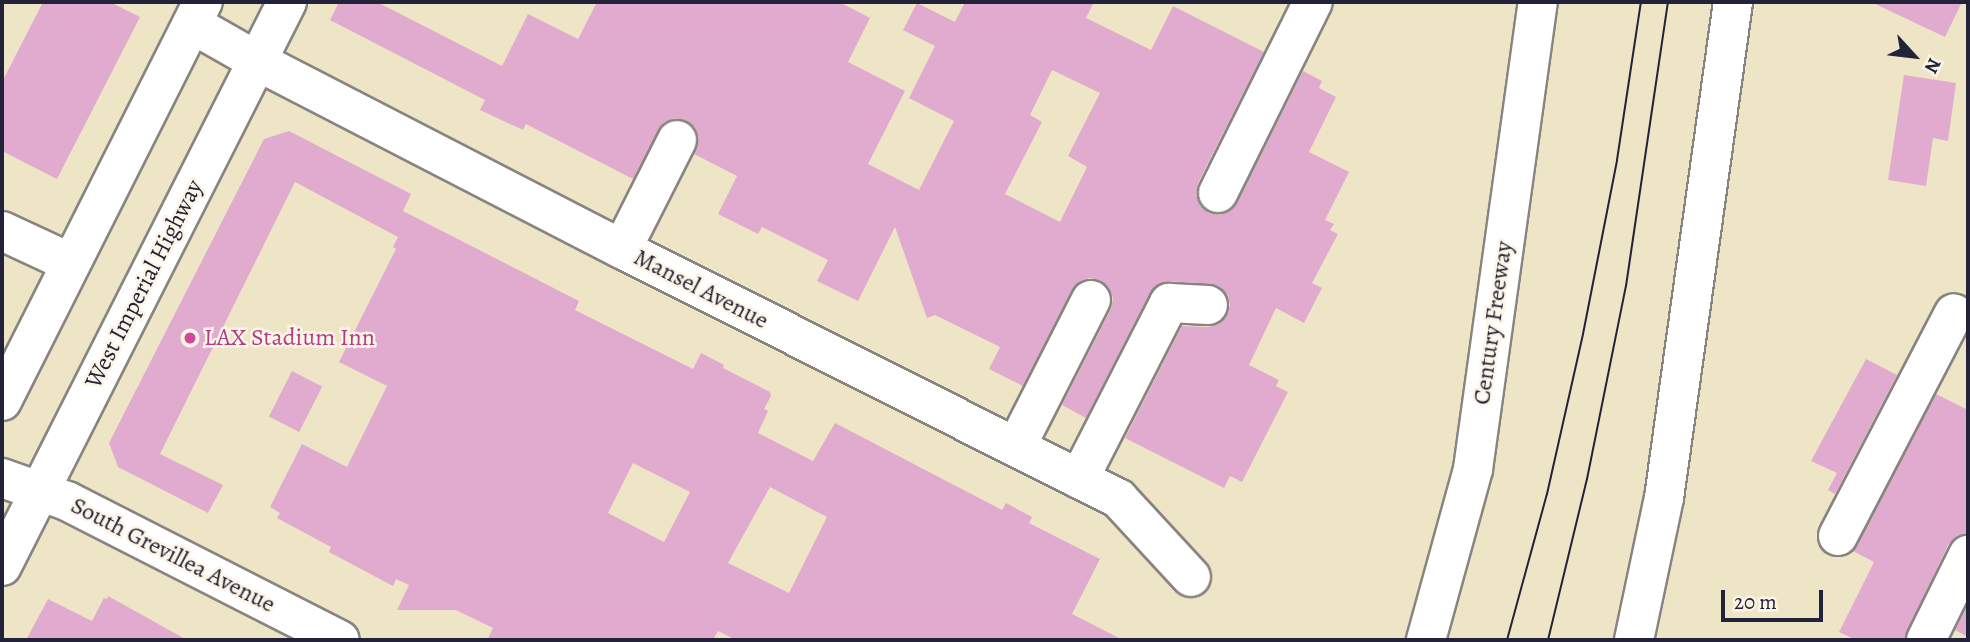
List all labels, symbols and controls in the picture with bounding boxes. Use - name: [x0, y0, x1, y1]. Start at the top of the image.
- north arrow: [1879, 21, 1949, 91]
- text: N: [1918, 53, 1947, 78]
- street label: West Imperial Highway: [79, 175, 209, 393]
- street label: Century Freeway: [1467, 240, 1519, 406]
- street label: Mansel Avenue: [629, 243, 773, 335]
- place label: LAX Stadium Inn: [204, 324, 375, 352]
- marker: LAX Stadium Inn: [182, 330, 198, 346]
- street label: South Grevillea Avenue: [66, 491, 280, 619]
- scale bar: [1725, 576, 1826, 620]
- text: 20 m: [1734, 588, 1777, 616]

